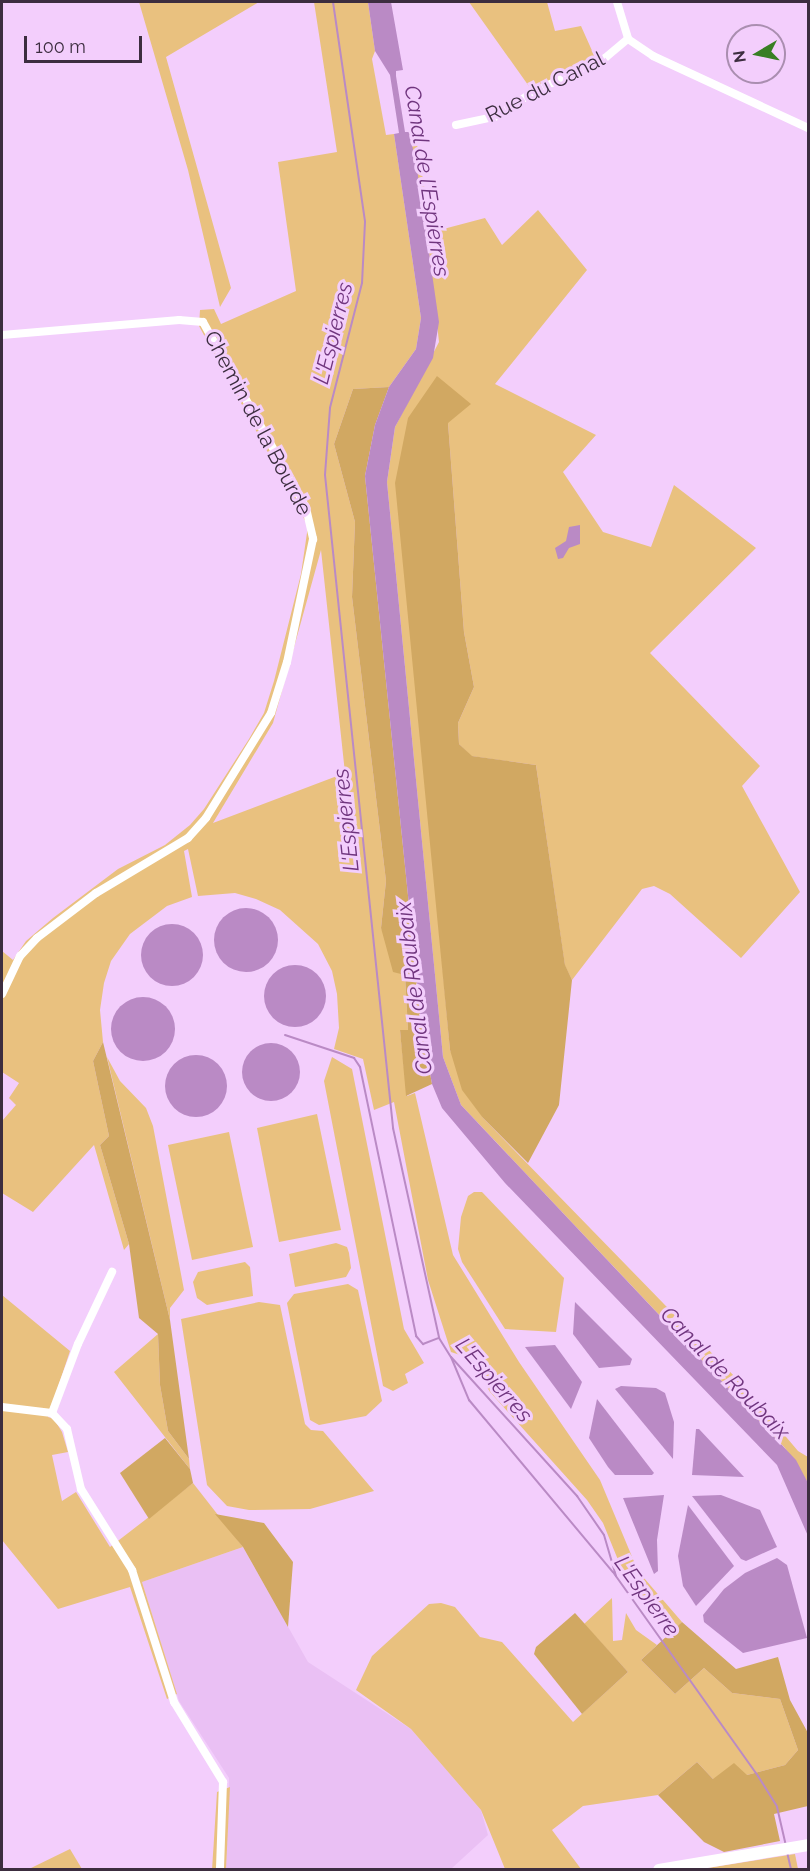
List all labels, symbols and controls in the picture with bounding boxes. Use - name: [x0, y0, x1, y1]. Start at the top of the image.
- scale bar: [27, 24, 146, 62]
- north arrow: [726, 24, 786, 84]
- text: 100 m: [35, 36, 86, 57]
- street label: Rue du Canal: [481, 46, 609, 128]
- text: N: [729, 49, 750, 64]
- water label: Canal de l'Espierres: [399, 83, 455, 279]
- water label: L'Espierres: [308, 279, 358, 387]
- street label: Chemin de la Bourde: [199, 327, 317, 519]
- water label: L'Espierres: [327, 767, 365, 873]
- water label: Canal de Roubaix: [390, 900, 438, 1076]
- water label: Canal de Roubaix: [655, 1301, 795, 1445]
- water label: L'Espierres: [450, 1332, 538, 1428]
- water label: L'Espierre: [609, 1550, 685, 1642]

